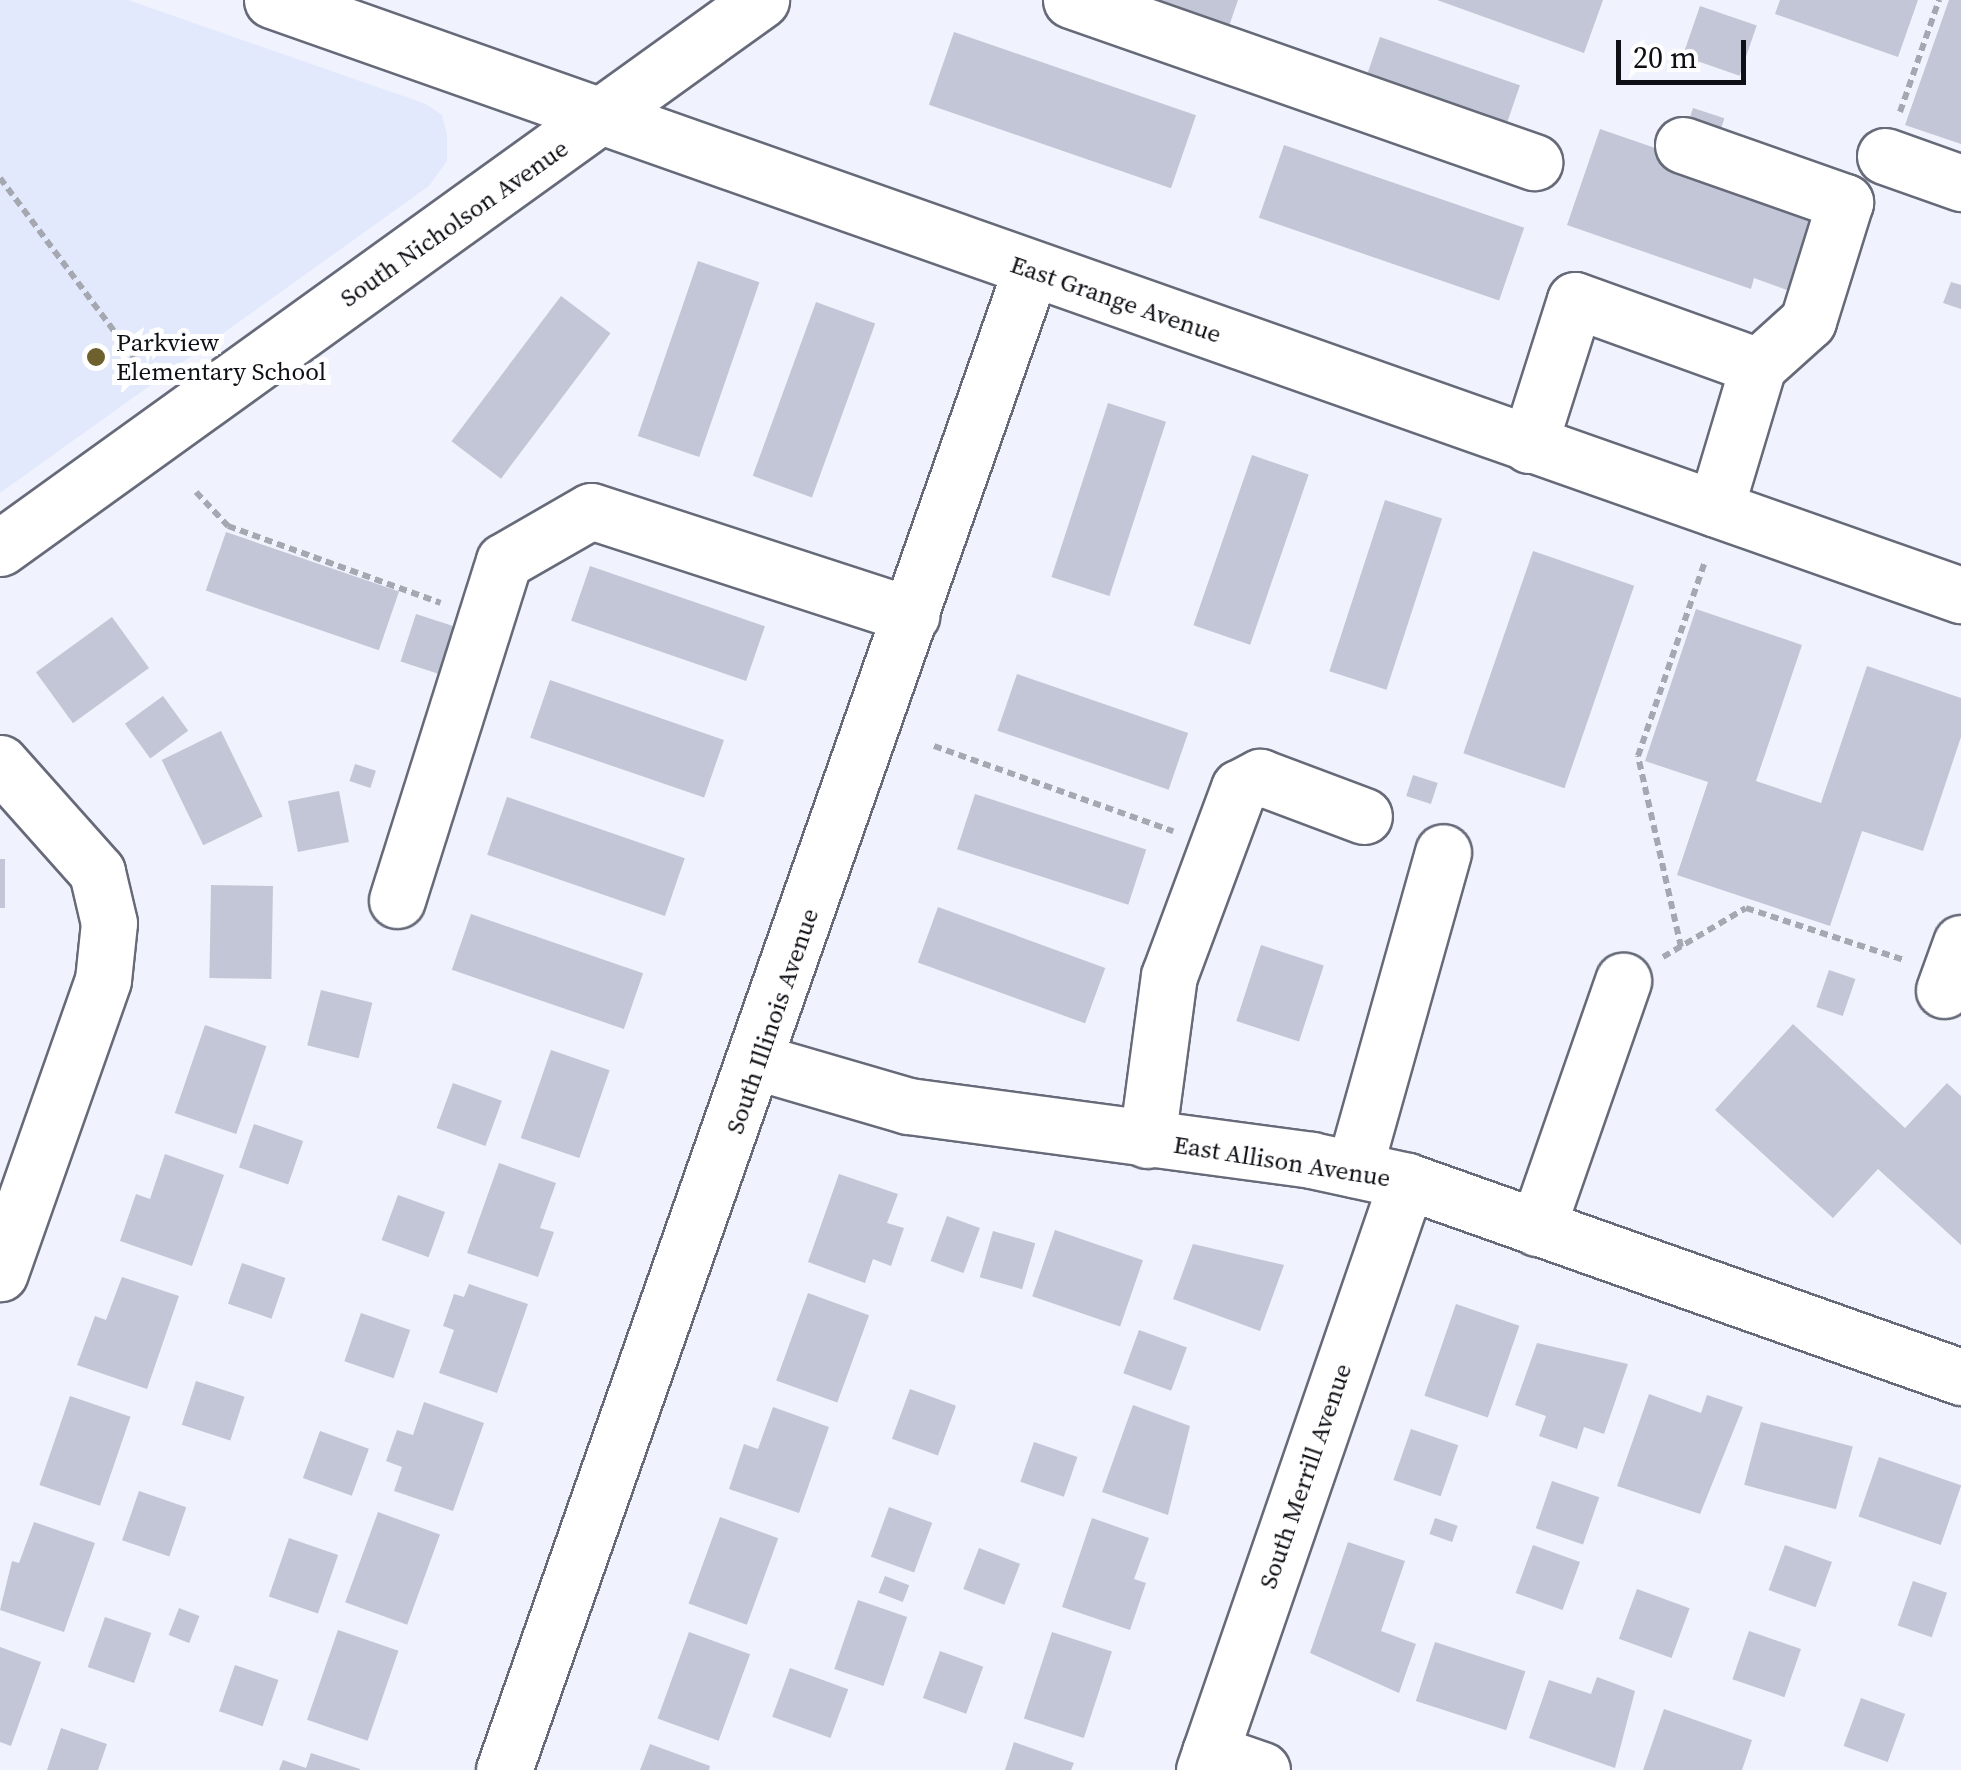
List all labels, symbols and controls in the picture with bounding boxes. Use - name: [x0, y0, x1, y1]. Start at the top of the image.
- scale bar: [1621, 20, 1751, 82]
- text: 20 m: [1633, 37, 1697, 78]
- street label: South Nicholson Avenue: [334, 133, 574, 313]
- street label: East Grange Avenue: [1007, 249, 1225, 349]
- place label: Parkview Elementary School: [116, 328, 326, 387]
- marker: Parkview Elementary School: [85, 346, 107, 368]
- street label: South Illinois Avenue: [719, 904, 825, 1138]
- street label: East Allison Avenue: [1171, 1129, 1393, 1193]
- street label: South Merrill Avenue: [1252, 1360, 1358, 1592]

